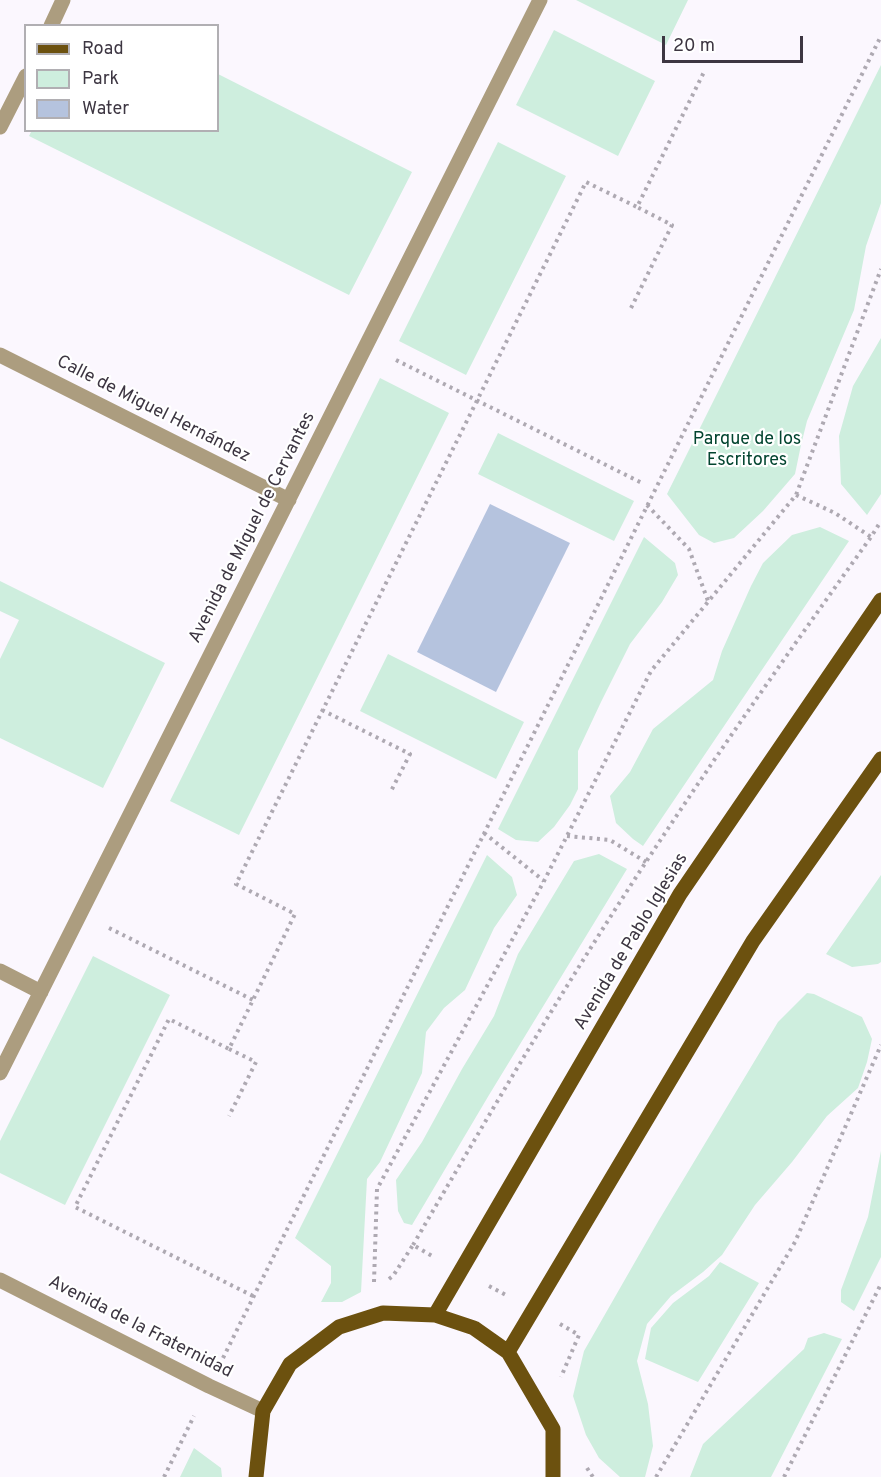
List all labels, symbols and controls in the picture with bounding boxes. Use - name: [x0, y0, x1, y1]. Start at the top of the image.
- legend: [24, 24, 219, 132]
- scale bar: [665, 24, 806, 62]
- text: 20 m: [673, 35, 715, 58]
- text: Road: [82, 38, 124, 61]
- text: Park: [82, 68, 119, 91]
- text: Water: [82, 98, 129, 121]
- street label: Calle de Miguel Hernández: [53, 352, 253, 468]
- street label: Avenida de Miguel de Cervantes: [185, 409, 321, 647]
- park label: Parque de los Escritores: [693, 429, 801, 472]
- street label: Avenida de Pablo Iglesias: [571, 850, 693, 1034]
- street label: Avenida de la Fraternidad: [44, 1272, 236, 1384]

